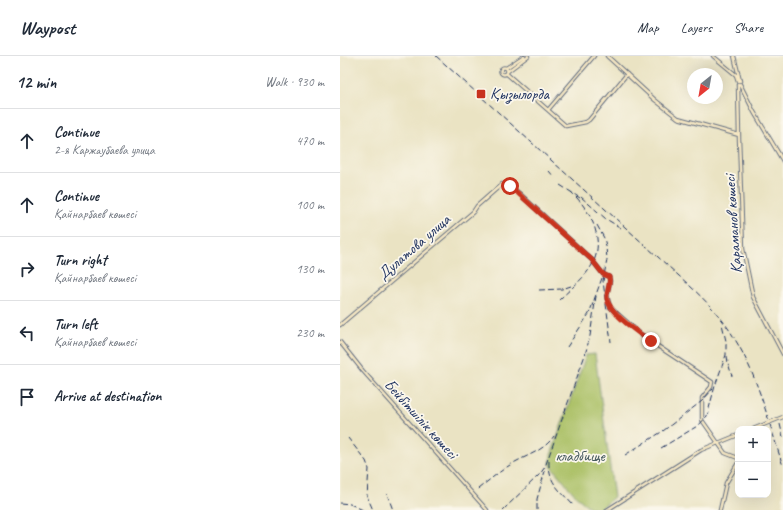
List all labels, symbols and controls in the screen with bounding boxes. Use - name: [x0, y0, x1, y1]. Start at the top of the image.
- text: Waypost: [20, 16, 75, 40]
- text: Map: [637, 19, 659, 36]
- text: Layers: [681, 19, 712, 36]
- text: Share: [734, 19, 763, 36]
- north arrow: [687, 68, 723, 104]
- text: 12 min: [16, 72, 56, 93]
- text: Walk · 930 m: [265, 74, 324, 90]
- place label: Қызылорда: [490, 84, 550, 104]
- marker: Қызылорда: [475, 88, 487, 100]
- text: Continue: [54, 123, 99, 142]
- icon: ahead: [16, 130, 38, 152]
- text: 470 m: [296, 133, 324, 149]
- text: 2-я Каржаубаева улица: [54, 142, 155, 158]
- street label: Қараманов көшесі: [719, 172, 746, 274]
- route start: [501, 177, 519, 195]
- text: Continue: [54, 187, 99, 206]
- icon: ahead: [16, 194, 38, 216]
- text: 100 m: [296, 197, 324, 213]
- text: Қайнарбаев көшесі: [54, 206, 136, 222]
- street label: Дулатова улица: [373, 209, 455, 284]
- text: Turn right: [54, 251, 107, 270]
- icon: right: [16, 258, 38, 280]
- text: 130 m: [296, 261, 324, 277]
- text: Қайнарбаев көшесі: [54, 270, 136, 286]
- text: Turn left: [54, 315, 97, 334]
- icon: left: [16, 322, 38, 344]
- text: 230 m: [296, 325, 324, 341]
- route end: [642, 332, 660, 350]
- text: Қайнарбаев көшесі: [54, 334, 136, 350]
- street label: Бейбітшілік көшесі: [380, 375, 464, 465]
- icon: arrive: [16, 386, 38, 408]
- text: Arrive at destination: [54, 387, 161, 406]
- map controls: [735, 426, 771, 498]
- button: +: [735, 426, 771, 462]
- park label: кладбище: [555, 446, 607, 466]
- button: −: [735, 462, 771, 498]

